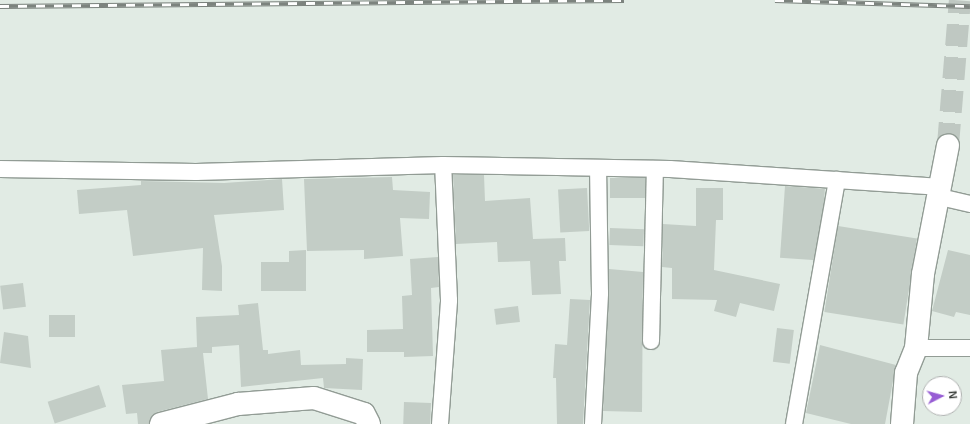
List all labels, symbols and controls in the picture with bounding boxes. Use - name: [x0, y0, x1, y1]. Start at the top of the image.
- north arrow: [922, 376, 962, 416]
- text: N: [947, 390, 959, 399]

